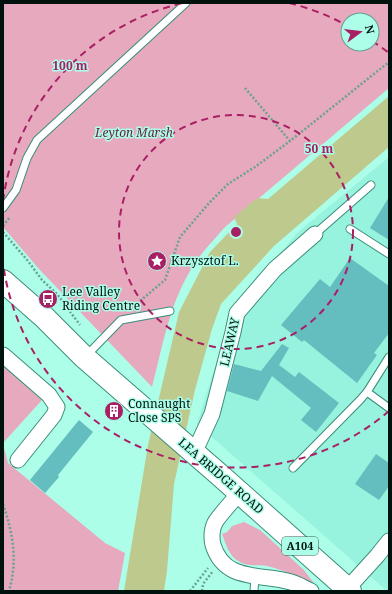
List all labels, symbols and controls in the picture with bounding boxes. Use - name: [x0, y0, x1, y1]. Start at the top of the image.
- north arrow: [340, 12, 380, 52]
- text: N: [362, 23, 379, 36]
- text: 100 m: [52, 57, 88, 74]
- park label: Leyton Marsh: [94, 124, 173, 141]
- text: 50 m: [305, 140, 333, 157]
- centre of rings: [229, 225, 243, 239]
- place icon: Krzysztof L.: [146, 250, 168, 272]
- place label: Krzysztof L.: [171, 252, 239, 269]
- place label: Lee Valley Riding Centre: [62, 283, 140, 314]
- bus stop icon: Lee Valley Riding Centre: [37, 288, 59, 310]
- street label: LEAWAY: [216, 315, 243, 368]
- place label: Connaught Close SPS: [128, 395, 190, 426]
- building icon: Connaught Close SPS: [103, 400, 125, 422]
- street label: LEA BRIDGE ROAD: [175, 434, 268, 518]
- road number: A104: [282, 537, 318, 555]

